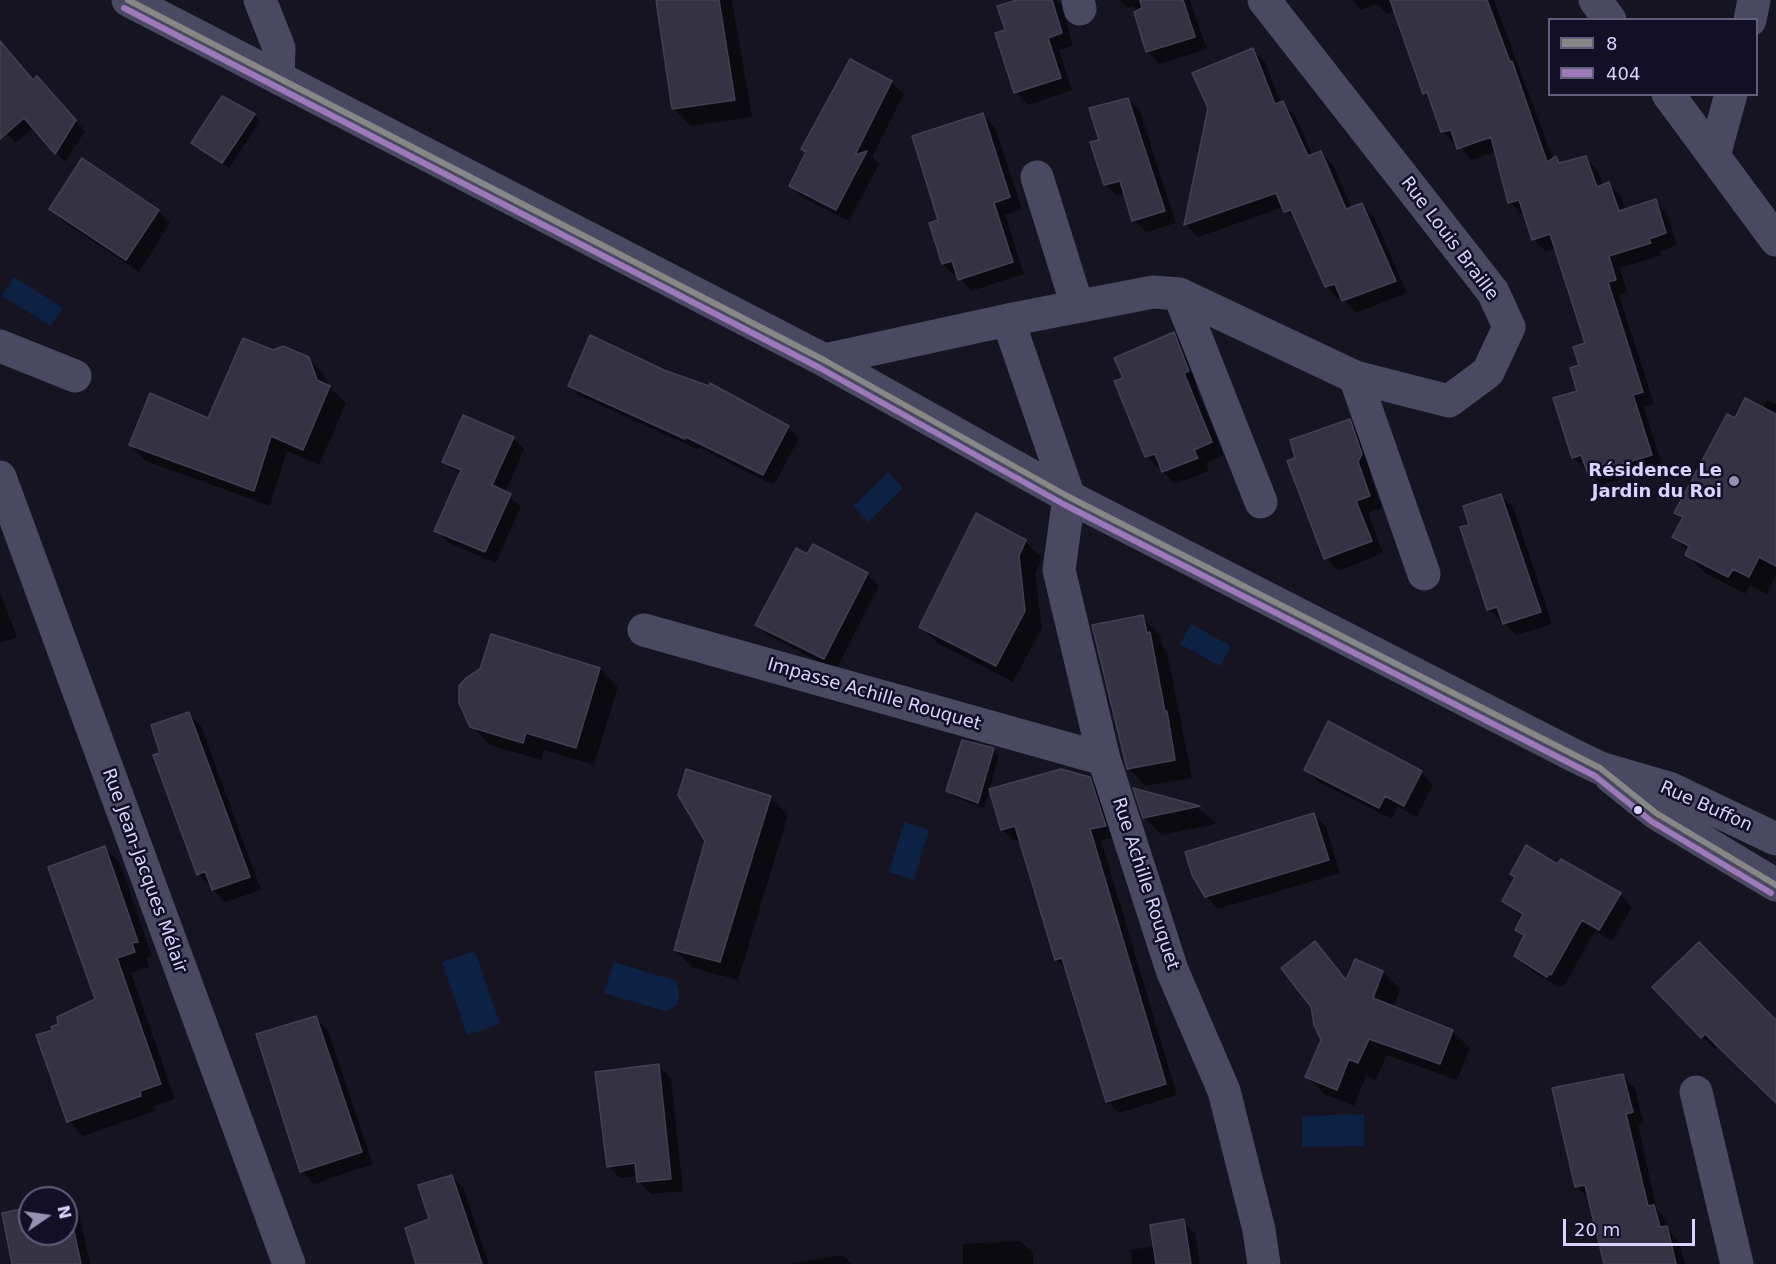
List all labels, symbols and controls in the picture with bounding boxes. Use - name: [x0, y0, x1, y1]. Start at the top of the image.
- legend: [1548, 18, 1758, 96]
- text: 8: [1606, 33, 1617, 54]
- text: 404: [1606, 63, 1640, 84]
- street label: Rue Louis Braille: [1396, 173, 1502, 305]
- place label: Résidence Le Jardin du Roi: [1588, 460, 1722, 502]
- marker: Résidence Le Jardin du Roi: [1727, 474, 1741, 488]
- street label: Impasse Achille Rouquet: [765, 654, 983, 736]
- street label: Rue Jean-Jacques Mélair: [97, 766, 191, 976]
- street label: Rue Buffon: [1657, 777, 1755, 837]
- street label: Rue Achille Rouquet: [1107, 795, 1183, 973]
- unlabelled marker: [1632, 804, 1644, 816]
- north arrow: [18, 1186, 78, 1246]
- text: N: [53, 1204, 75, 1221]
- scale bar: [1566, 1207, 1698, 1245]
- text: 20 m: [1574, 1219, 1620, 1240]

